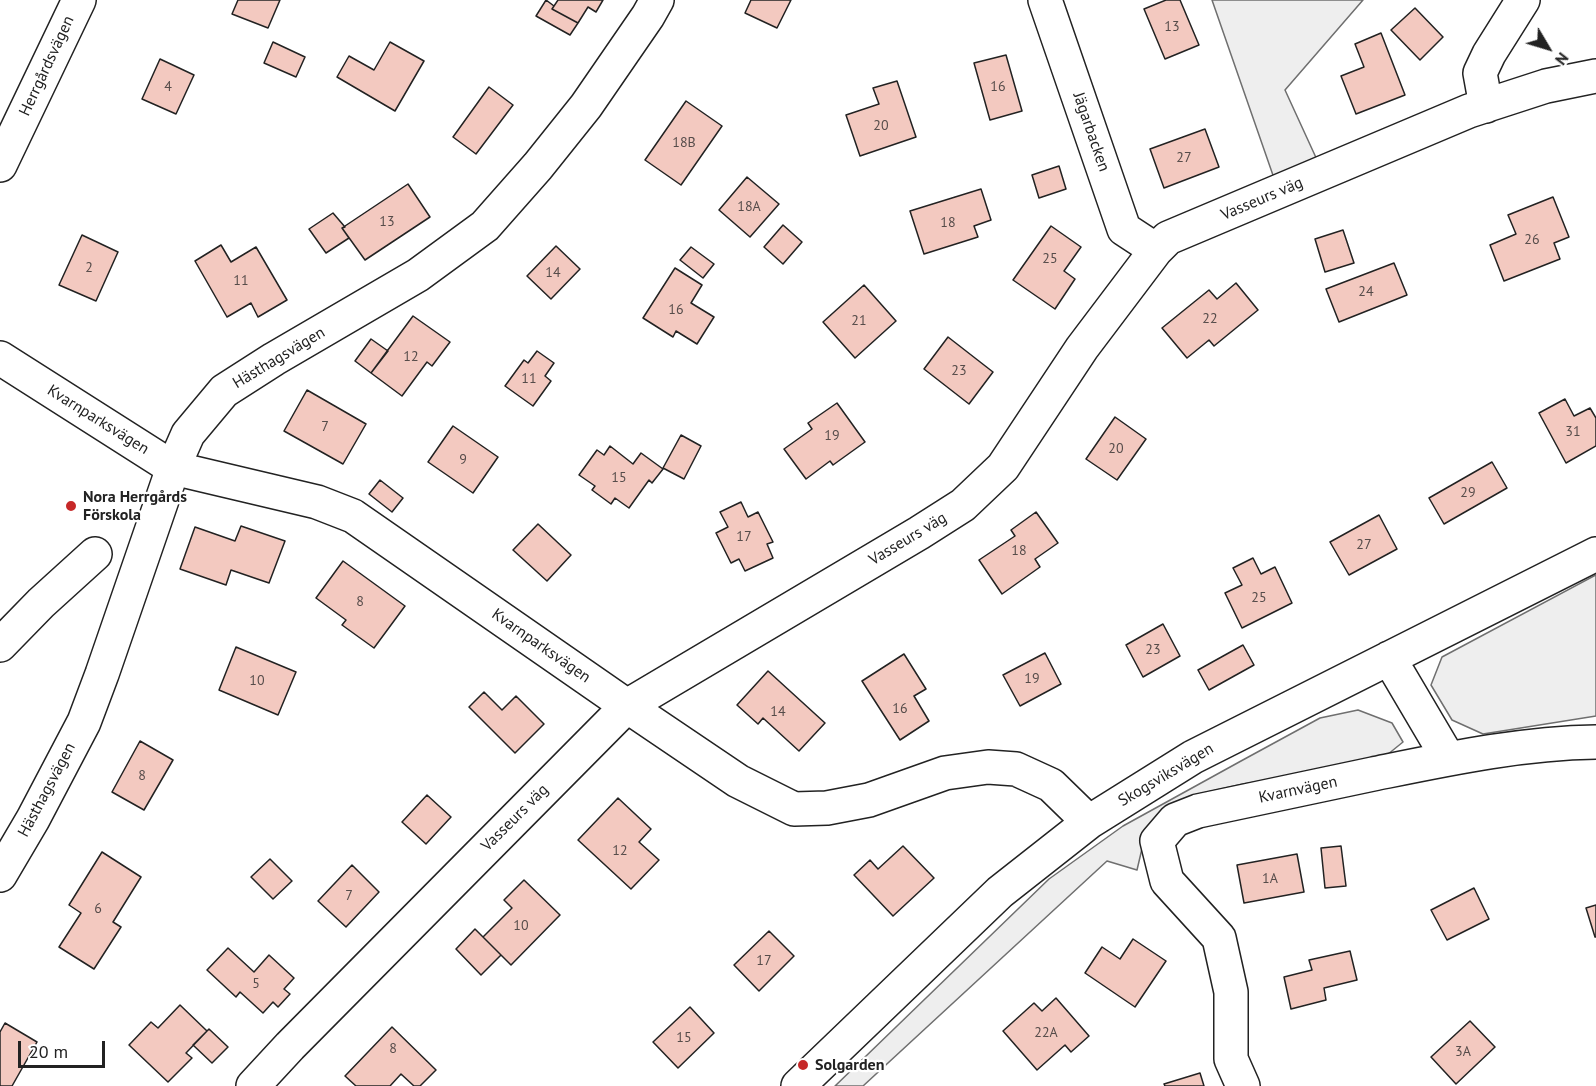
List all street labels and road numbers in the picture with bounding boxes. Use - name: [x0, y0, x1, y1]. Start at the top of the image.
- street label: Herrgårdsvägen: [15, 13, 79, 119]
- street label: Jägarbacken: [1068, 90, 1114, 174]
- street label: Vasseurs väg: [1218, 173, 1306, 225]
- street label: Hästhagsvägen: [229, 323, 329, 393]
- street label: Kvarnparksvägen: [44, 381, 152, 459]
- street label: Vasseurs väg: [866, 508, 950, 570]
- street label: Kvarnparksvägen: [488, 605, 594, 687]
- street label: Skogsviksvägen: [1115, 739, 1217, 811]
- street label: Hästhagsvägen: [14, 740, 80, 840]
- street label: Kvarnvägen: [1257, 772, 1339, 808]
- street label: Vasseurs väg: [477, 780, 553, 856]

